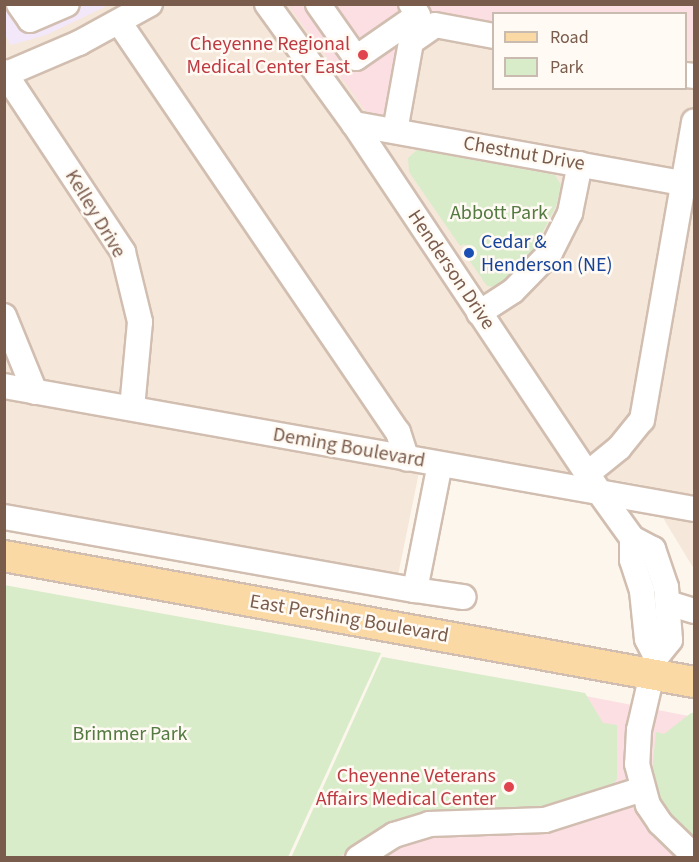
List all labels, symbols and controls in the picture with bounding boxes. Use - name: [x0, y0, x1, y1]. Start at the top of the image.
- legend: [492, 12, 687, 90]
- text: Road: [550, 25, 589, 50]
- place label: Cheyenne Regional Medical Center East: [186, 32, 350, 79]
- marker: Cheyenne Regional Medical Center East: [354, 46, 372, 64]
- text: Park: [550, 55, 584, 80]
- street label: Chestnut Drive: [461, 132, 587, 176]
- street label: Kelley Drive: [59, 166, 131, 262]
- park label: Abbott Park: [450, 201, 548, 225]
- street label: Henderson Drive: [402, 206, 500, 334]
- place label: Cedar & Henderson (NE): [481, 230, 613, 277]
- marker: Cedar & Henderson (NE): [462, 246, 476, 260]
- street label: Deming Boulevard: [271, 423, 427, 473]
- street label: East Pershing Boulevard: [248, 590, 450, 648]
- park label: Brimmer Park: [72, 722, 188, 746]
- place label: Cheyenne Veterans Affairs Medical Center: [316, 764, 496, 811]
- marker: Cheyenne Veterans Affairs Medical Center: [500, 778, 518, 796]

